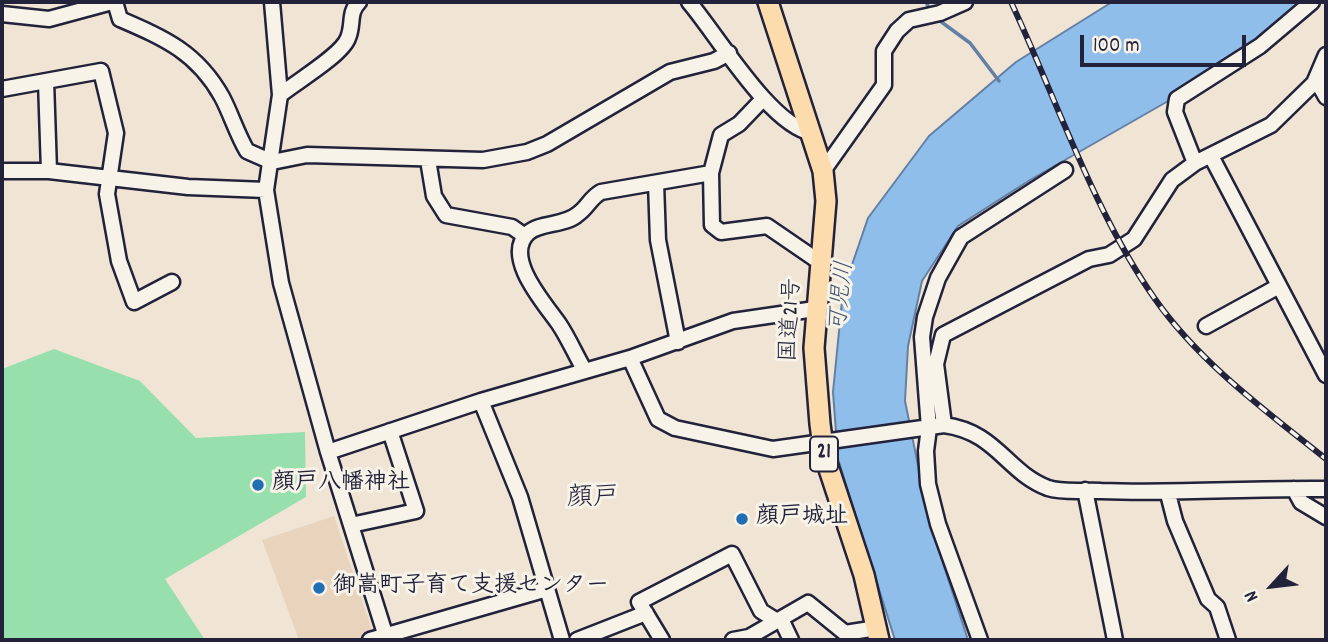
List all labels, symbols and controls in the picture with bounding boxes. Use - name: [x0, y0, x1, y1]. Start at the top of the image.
- scale bar: [1083, 21, 1249, 65]
- text: 100 m: [1093, 32, 1140, 62]
- water label: 可児川: [826, 260, 862, 334]
- street label: 国道21号: [777, 277, 809, 363]
- road number: 21: [810, 436, 838, 472]
- place label: 顔戸八幡神社: [272, 471, 410, 499]
- marker: 顔戸八幡神社: [250, 477, 266, 493]
- district label: 顔戸: [567, 484, 619, 516]
- place label: 顔戸城址: [756, 505, 848, 533]
- marker: 顔戸城址: [734, 511, 750, 527]
- north arrow: [1237, 551, 1307, 621]
- place label: 御嵩町子育て支援センター: [333, 574, 609, 602]
- marker: 御嵩町子育て支援センター: [311, 580, 327, 596]
- text: N: [1239, 585, 1267, 606]

